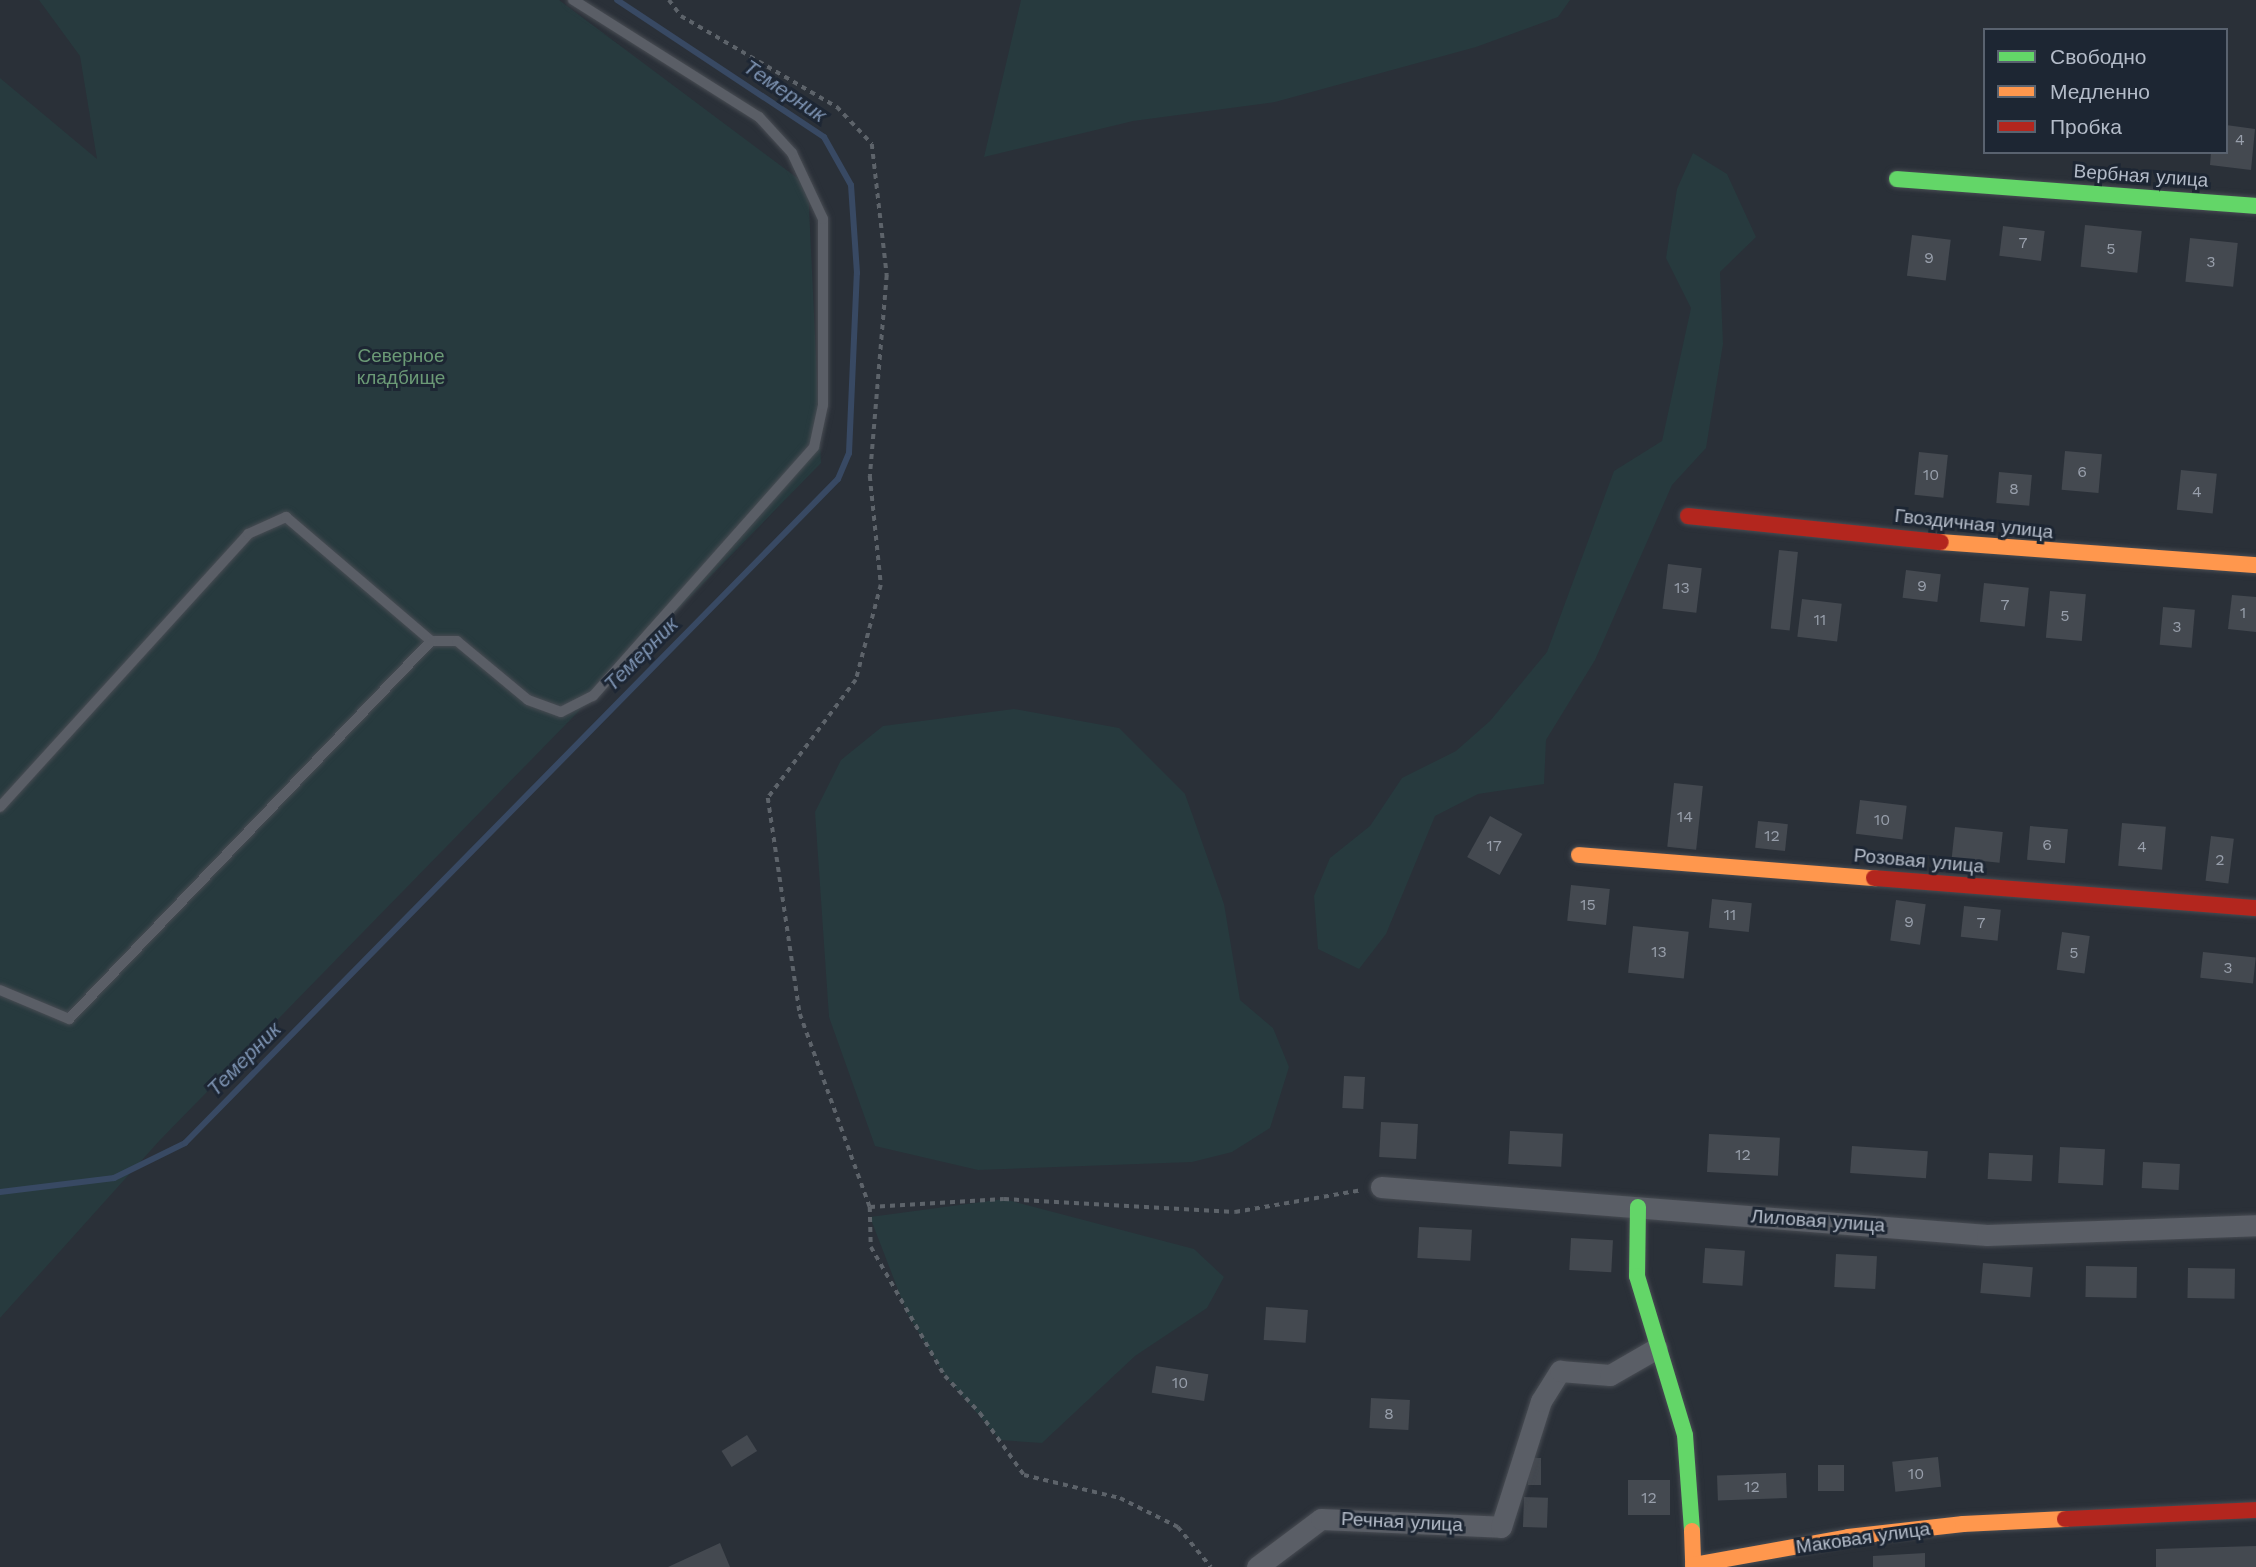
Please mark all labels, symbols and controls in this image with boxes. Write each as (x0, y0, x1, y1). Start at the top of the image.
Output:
legend (1983, 28, 2228, 154)
text: Свободно (2050, 44, 2147, 69)
water label: Темерник (739, 54, 831, 128)
text: Медленно (2050, 79, 2150, 104)
text: Пробка (2050, 114, 2122, 139)
house number: 4 (2235, 130, 2245, 150)
street label: Вербная улица (2073, 160, 2209, 192)
house number: 7 (2019, 233, 2027, 253)
house number: 5 (2106, 239, 2116, 259)
house number: 9 (1924, 248, 1934, 268)
house number: 3 (2206, 252, 2216, 272)
park label: Северное кладбище (357, 345, 445, 389)
house number: 6 (2077, 462, 2087, 482)
house number: 10 (1923, 465, 1939, 485)
house number: 8 (2009, 479, 2019, 499)
house number: 4 (2192, 482, 2202, 502)
street label: Гвоздичная улица (1894, 504, 2054, 544)
house number: 9 (1917, 576, 1927, 596)
house number: 13 (1674, 578, 1690, 598)
house number: 7 (2001, 595, 2009, 615)
house number: 1 (2240, 603, 2246, 623)
house number: 5 (2060, 606, 2070, 626)
house number: 11 (1814, 610, 1826, 630)
water label: Темерник (599, 612, 683, 696)
house number: 3 (2172, 617, 2182, 637)
house number: 14 (1677, 807, 1693, 827)
house number: 10 (1874, 810, 1890, 830)
house number: 12 (1764, 826, 1780, 846)
house number: 6 (2042, 835, 2052, 855)
house number: 17 (1486, 836, 1502, 856)
house number: 4 (2137, 837, 2147, 857)
street label: Розовая улица (1853, 844, 1985, 878)
house number: 2 (2215, 850, 2225, 870)
house number: 15 (1580, 895, 1596, 915)
house number: 11 (1724, 905, 1736, 925)
house number: 9 (1904, 912, 1914, 932)
house number: 7 (1977, 913, 1985, 933)
house number: 13 (1651, 942, 1667, 962)
house number: 5 (2069, 943, 2079, 963)
house number: 3 (2223, 958, 2233, 978)
water label: Темерник (202, 1017, 286, 1101)
house number: 12 (1735, 1145, 1751, 1165)
street label: Лиловая улица (1750, 1205, 1886, 1237)
house number: 10 (1172, 1373, 1188, 1393)
house number: 8 (1384, 1404, 1394, 1424)
house number: 10 (1908, 1464, 1924, 1484)
house number: 12 (1744, 1477, 1760, 1497)
house number: 12 (1641, 1488, 1657, 1508)
street label: Речная улица (1341, 1507, 1463, 1537)
street label: Маковая улица (1794, 1517, 1932, 1559)

